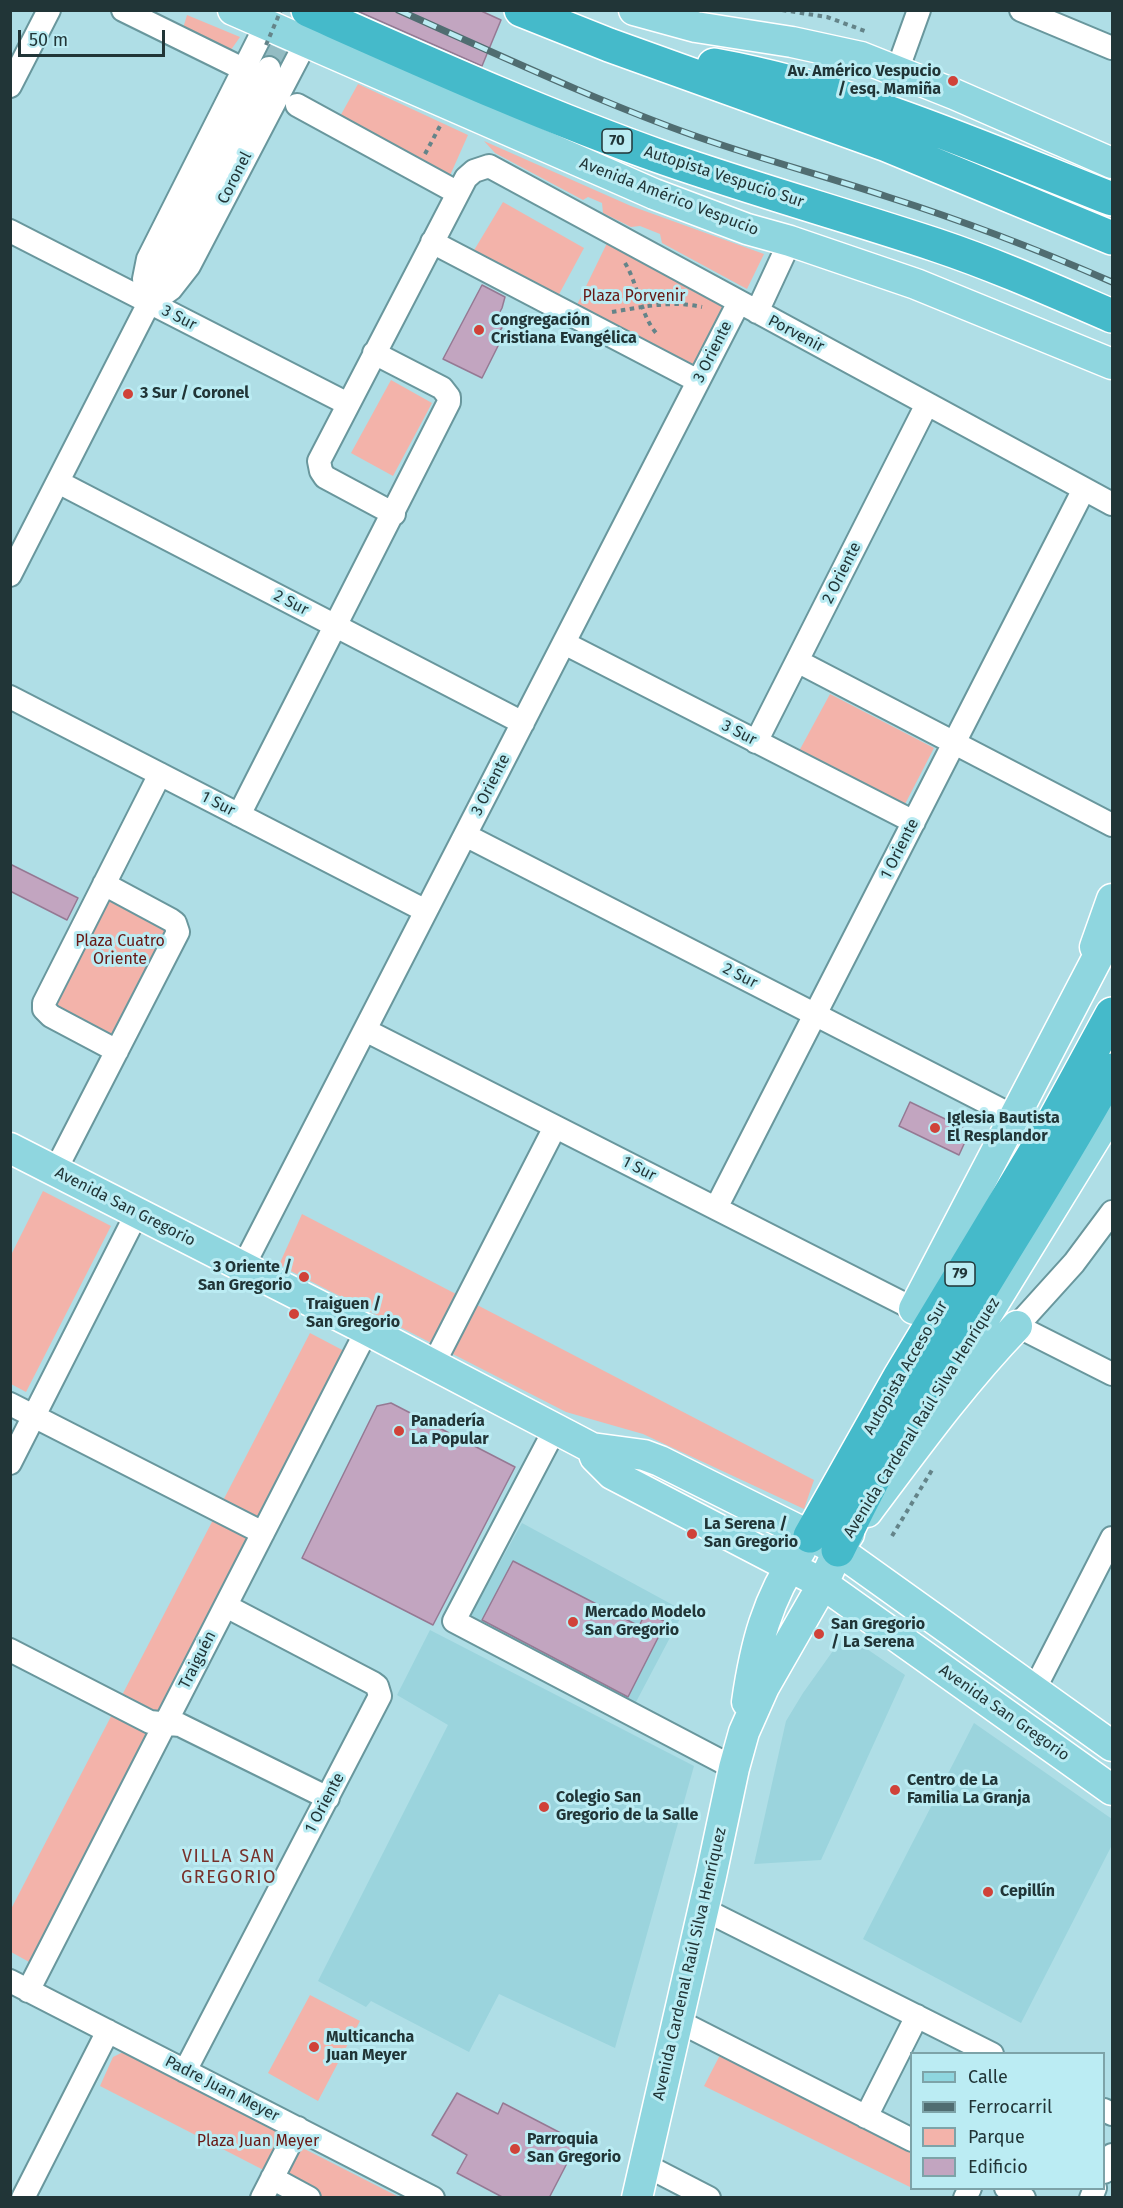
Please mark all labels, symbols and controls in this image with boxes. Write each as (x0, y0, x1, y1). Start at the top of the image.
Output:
scale bar (21, 18, 168, 56)
text: 50 m (29, 29, 68, 51)
place label: Av. Américo Vespucio / esq. Mamiña (788, 62, 941, 100)
marker: Av. Américo Vespucio / esq. Mamiña (946, 74, 960, 88)
road number: 70 (602, 129, 632, 153)
street label: Autopista Vespucio Sur (642, 142, 806, 212)
street label: Coronel (214, 149, 256, 207)
street label: Avenida Américo Vespucio (577, 154, 761, 240)
park label: Plaza Porvenir (582, 287, 686, 307)
street label: 3 Sur (158, 301, 200, 335)
place label: Congregación Cristiana Evangélica (491, 311, 637, 349)
street label: Porvenir (765, 311, 827, 357)
street label: 3 Oriente (689, 318, 737, 386)
marker: Congregación Cristiana Evangélica (472, 323, 486, 337)
place label: 3 Sur / Coronel (140, 384, 249, 404)
marker: 3 Sur / Coronel (121, 387, 135, 401)
street label: 2 Oriente (818, 539, 866, 607)
street label: 2 Sur (270, 586, 312, 620)
street label: 3 Sur (718, 716, 760, 750)
street label: 3 Oriente (467, 751, 515, 819)
street label: 1 Sur (198, 787, 238, 821)
street label: 1 Oriente (877, 816, 923, 882)
park label: Plaza Cuatro Oriente (75, 932, 165, 970)
street label: 2 Sur (719, 959, 761, 993)
place label: Iglesia Bautista El Resplandor (947, 1109, 1060, 1147)
marker: Iglesia Bautista El Resplandor (928, 1121, 942, 1135)
street label: 1 Sur (619, 1152, 659, 1186)
street label: Avenida San Gregorio (52, 1163, 198, 1251)
place label: 3 Oriente / San Gregorio (198, 1258, 292, 1296)
road number: 79 (945, 1262, 975, 1286)
marker: 3 Oriente / San Gregorio (297, 1270, 311, 1284)
street label: Avenida Cardenal Raúl Silva Henríquez (840, 1294, 1004, 1542)
place label: Traiguen / San Gregorio (306, 1295, 400, 1333)
street label: Autopista Acceso Sur (860, 1298, 952, 1438)
marker: Traiguen / San Gregorio (287, 1307, 301, 1321)
place label: Panadería La Popular (411, 1412, 489, 1450)
marker: Panadería La Popular (392, 1424, 406, 1438)
place label: La Serena / San Gregorio (704, 1515, 798, 1553)
marker: La Serena / San Gregorio (685, 1527, 699, 1541)
place label: Mercado Modelo San Gregorio (585, 1603, 706, 1641)
marker: Mercado Modelo San Gregorio (566, 1615, 580, 1629)
place label: San Gregorio / La Serena (831, 1615, 925, 1653)
marker: San Gregorio / La Serena (812, 1627, 826, 1641)
street label: Traiguén (175, 1628, 221, 1692)
street label: Avenida San Gregorio (935, 1661, 1073, 1765)
street label: 1 Oriente (301, 1770, 349, 1836)
place label: Centro de La Familia La Granja (907, 1771, 1031, 1809)
marker: Centro de La Familia La Granja (888, 1783, 902, 1797)
place label: Colegio San Gregorio de la Salle (556, 1788, 698, 1826)
marker: Colegio San Gregorio de la Salle (537, 1800, 551, 1814)
street label: Avenida Cardenal Raúl Silva Henríquez (649, 1826, 731, 2102)
district label: VILLA SAN GREGORIO (181, 1846, 277, 1888)
place label: Cepillín (1000, 1882, 1055, 1902)
marker: Cepillín (981, 1885, 995, 1899)
place label: Multicancha Juan Meyer (326, 2028, 414, 2066)
marker: Multicancha Juan Meyer (307, 2040, 321, 2054)
street label: Padre Juan Meyer (162, 2052, 282, 2126)
legend (910, 2052, 1105, 2190)
text: Calle (968, 2066, 1008, 2088)
text: Ferrocarril (968, 2096, 1052, 2118)
text: Parque (968, 2126, 1025, 2148)
place label: Parroquia San Gregorio (527, 2130, 621, 2168)
park label: Plaza Juan Meyer (197, 2132, 319, 2152)
marker: Parroquia San Gregorio (508, 2142, 522, 2156)
text: Edificio (968, 2156, 1028, 2178)

